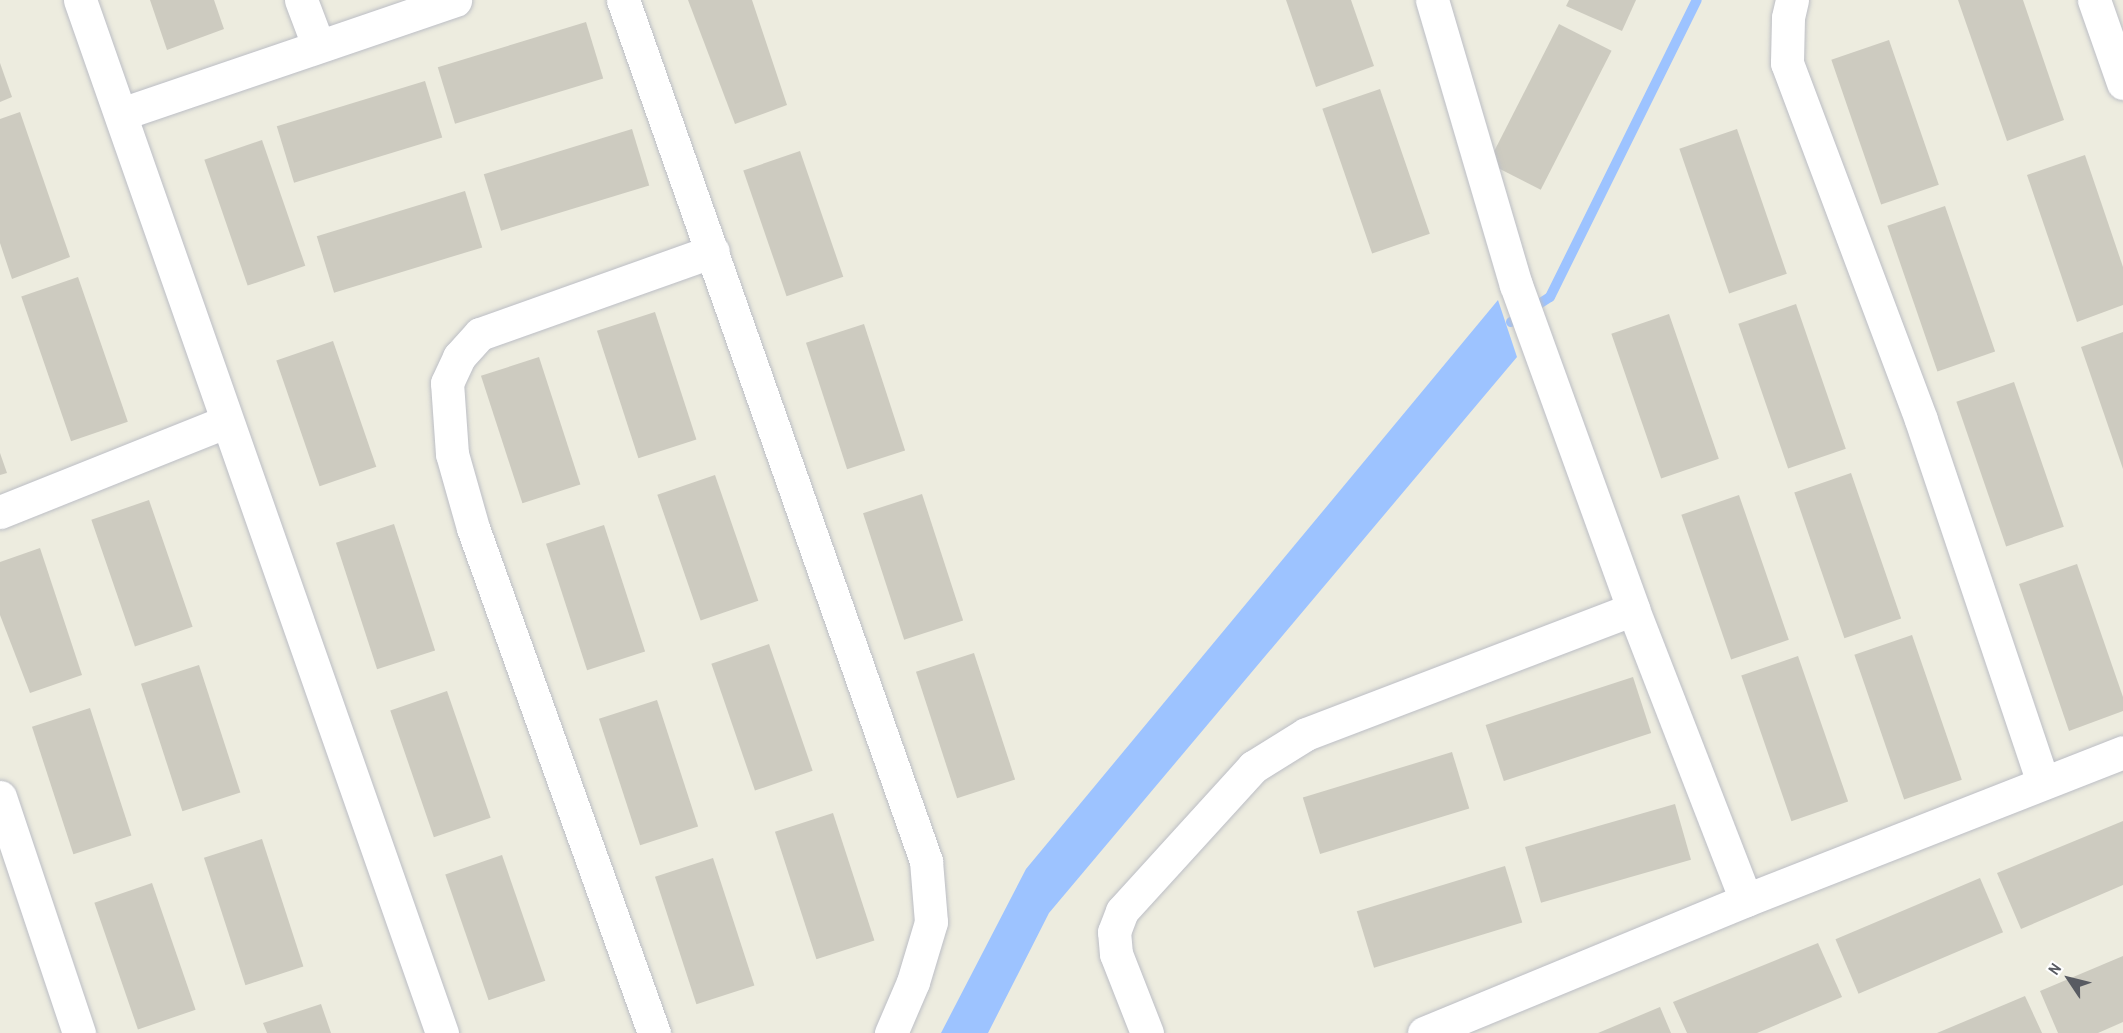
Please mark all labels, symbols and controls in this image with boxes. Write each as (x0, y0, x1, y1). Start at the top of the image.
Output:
north arrow (2039, 949, 2099, 1009)
text: N (2043, 958, 2066, 979)

